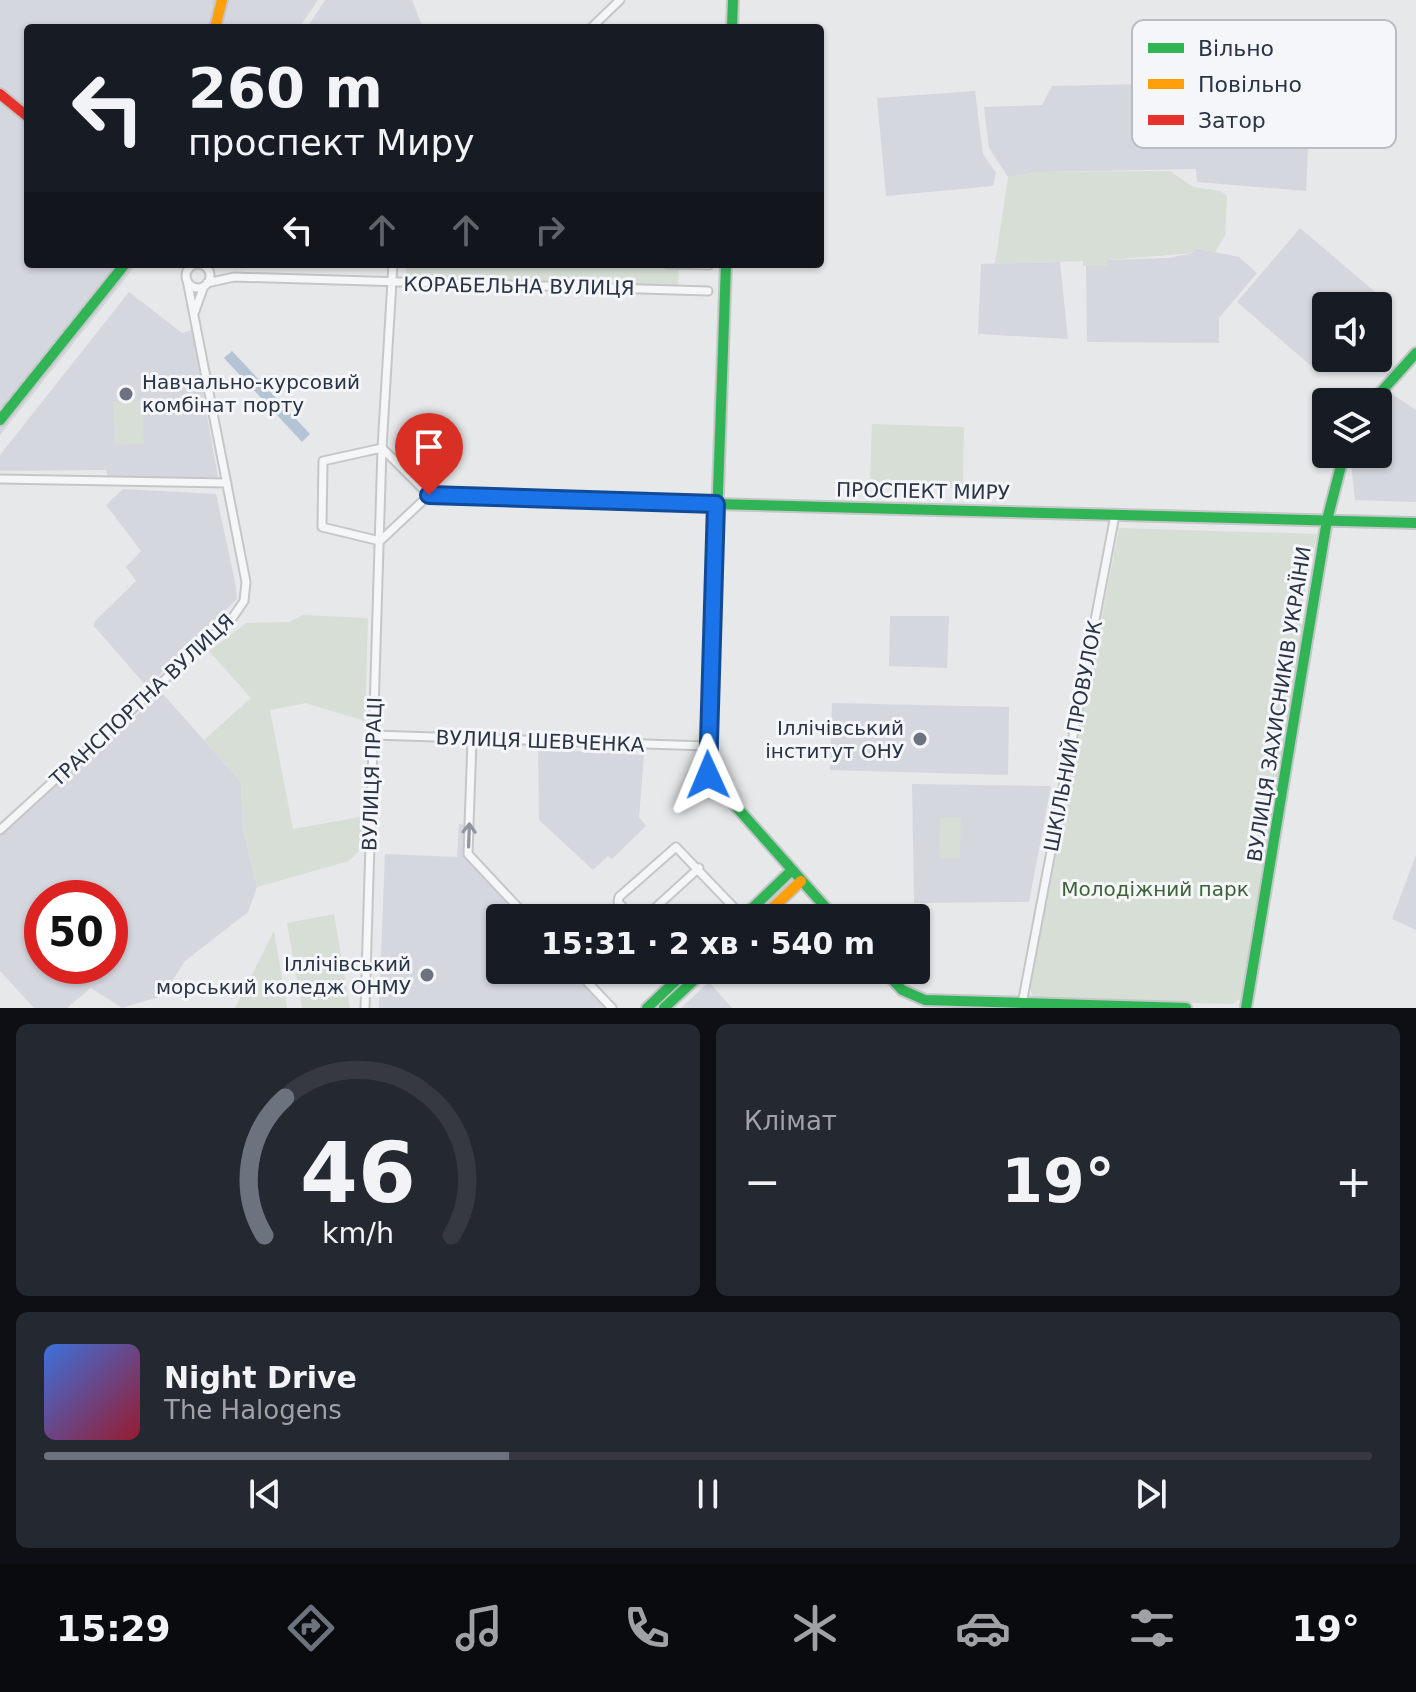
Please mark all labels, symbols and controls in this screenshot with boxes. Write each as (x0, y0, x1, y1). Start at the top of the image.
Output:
legend (1132, 20, 1396, 148)
text: Вільно (1198, 36, 1274, 61)
text: 260 m (188, 55, 383, 120)
icon: left (56, 56, 160, 160)
text: Повільно (1198, 72, 1302, 97)
text: Затор (1198, 108, 1266, 133)
text: проспект Миру (188, 122, 475, 163)
icon: left (276, 208, 320, 252)
icon: ahead (360, 208, 404, 252)
icon: ahead (444, 208, 488, 252)
icon: right (528, 208, 572, 252)
street label: КОРАБЕЛЬНА ВУЛИЦЯ (403, 272, 635, 300)
map controls (1312, 292, 1392, 468)
button: sound (1312, 292, 1392, 372)
place label: Навчально-курсовий комбінат порту (142, 370, 360, 417)
marker: Навчально-курсовий комбінат порту (117, 385, 135, 403)
button: layers (1312, 388, 1392, 468)
pin (395, 413, 463, 495)
icon: arrive (407, 425, 451, 469)
street label: ПРОСПЕКТ МИРУ (836, 477, 1010, 505)
street label: ВУЛИЦЯ ЗАХИСНИКІВ УКРАЇНИ (1242, 545, 1316, 863)
street label: ТРАНСПОРТНА ВУЛИЦЯ (44, 609, 239, 792)
street label: ШКІЛЬНИЙ ПРОВУЛОК (1039, 618, 1107, 854)
street label: ВУЛИЦЯ ПРАЦІ (357, 697, 387, 851)
place label: Іллічівський інститут ОНУ (765, 716, 904, 763)
street label: ВУЛИЦЯ ШЕВЧЕНКА (435, 725, 645, 757)
marker: Іллічівський інститут ОНУ (911, 730, 929, 748)
position arrow (666, 733, 750, 817)
one-way arrow (461, 822, 477, 849)
park label: Молодіжний парк (1061, 877, 1249, 901)
speed limit sign: 50 (24, 880, 128, 984)
text: 15:31 · 2 хв · 540 m (541, 926, 875, 961)
place label: Іллічівський морський коледж ОНМУ (156, 952, 411, 999)
marker: Іллічівський морський коледж ОНМУ (418, 966, 436, 984)
text: Клімат (744, 1106, 837, 1136)
text: 46 (300, 1125, 416, 1222)
text: 19° (1001, 1146, 1115, 1216)
text: − (744, 1156, 781, 1207)
text: + (1335, 1156, 1372, 1207)
text: km/h (322, 1216, 394, 1250)
text: Night Drive (164, 1360, 357, 1395)
text: The Halogens (164, 1395, 342, 1425)
icon: previous (243, 1472, 287, 1516)
icon: pause (686, 1472, 730, 1516)
icon: next (1129, 1472, 1173, 1516)
icon: directions (283, 1600, 339, 1656)
icon: music (451, 1600, 507, 1656)
icon: phone (619, 1600, 675, 1656)
icon: climate (787, 1600, 843, 1656)
icon: car (955, 1600, 1011, 1656)
icon: filters (1124, 1600, 1180, 1656)
text: 15:29 (56, 1608, 171, 1649)
text: 19° (1292, 1608, 1360, 1649)

